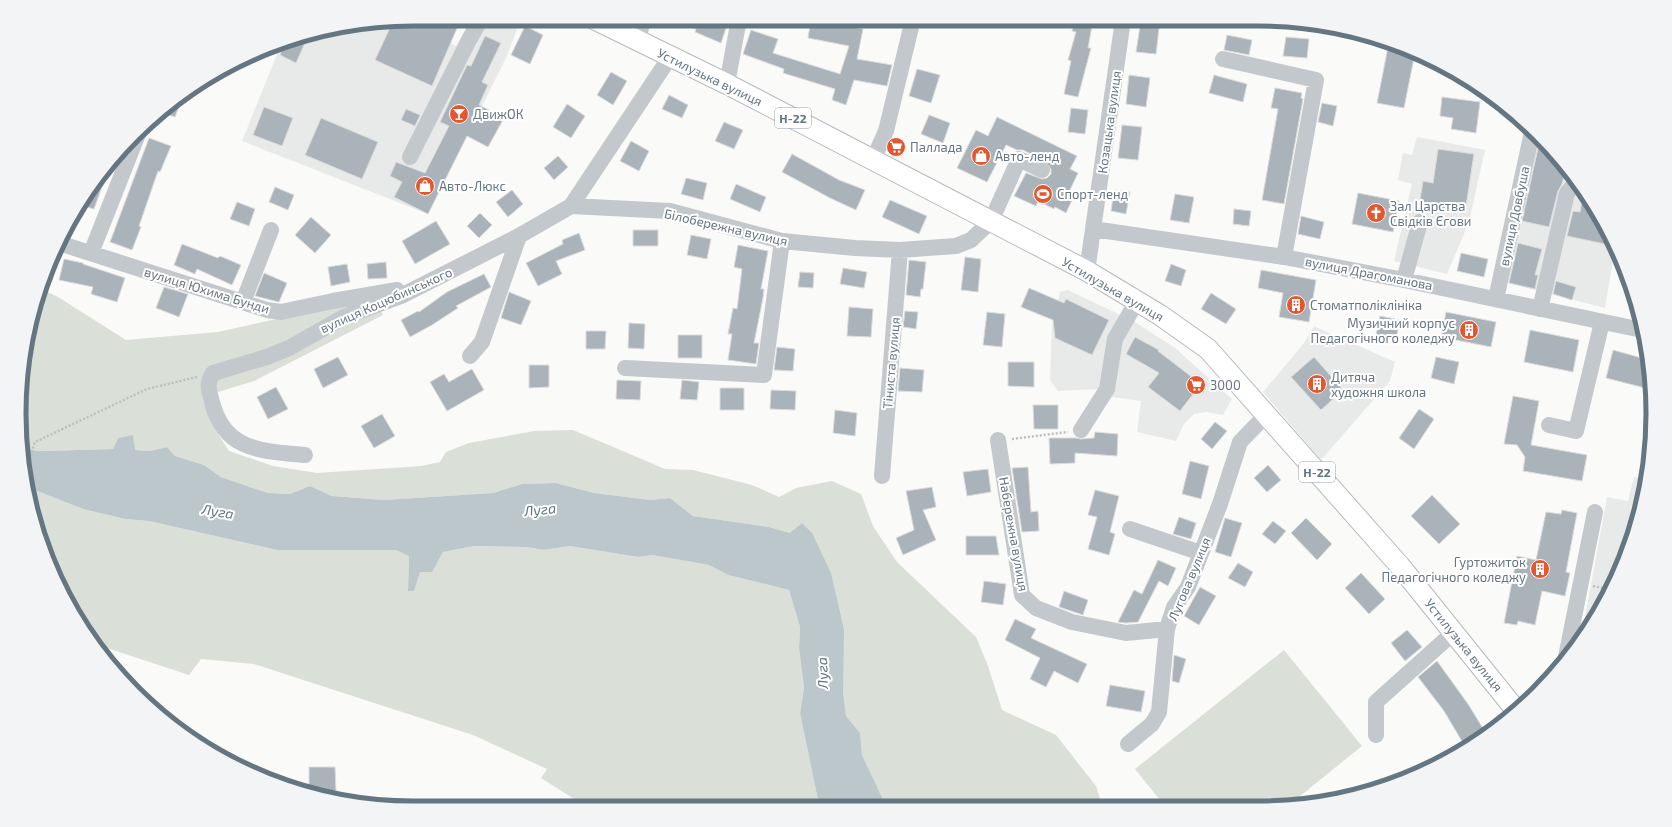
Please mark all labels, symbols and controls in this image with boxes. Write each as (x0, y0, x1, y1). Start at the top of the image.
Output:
street label: Устилузька вулиця (655, 45, 765, 109)
street label: Козацька вулиця (1094, 70, 1124, 174)
bar icon: ДвижОК (448, 103, 470, 125)
place label: ДвижОК (473, 106, 524, 122)
road number: Н-22 (775, 108, 811, 128)
supermarket icon: Паллада (885, 136, 907, 158)
place label: Паллада (910, 139, 962, 155)
shop icon: Авто-ленд (970, 145, 992, 167)
place label: Авто-ленд (995, 148, 1060, 164)
street label: вулиця Довбуша (1496, 165, 1532, 267)
shop icon: Авто-Люкс (414, 175, 436, 197)
place label: Авто-Люкс (439, 178, 506, 194)
sports icon: Спорт-ленд (1032, 183, 1054, 205)
place label: Спорт-ленд (1057, 186, 1128, 202)
place label: Зал Царства Свідків Єгови (1390, 198, 1471, 229)
church icon: Зал Царства Свідків Єгови (1365, 202, 1387, 224)
street label: Білобережна вулиця (663, 205, 789, 249)
street label: Устилузька вулиця (1059, 253, 1167, 325)
street label: вулиця Драгоманова (1304, 253, 1434, 293)
street label: вулиця Юхима Бунди (142, 263, 272, 317)
street label: вулиця Коцюбинського (318, 264, 454, 336)
building icon: Стоматполіклініка (1285, 294, 1307, 316)
place label: Стоматполіклініка (1310, 297, 1422, 313)
place label: Музичний корпус Педагогічного коледжу (1311, 315, 1455, 346)
street label: Тіниста вулиця (879, 316, 903, 410)
building icon: Музичний корпус Педагогічного коледжу (1458, 319, 1480, 341)
place label: Дитяча художня школа (1331, 369, 1426, 400)
building icon: Дитяча художня школа (1306, 373, 1328, 395)
supermarket icon: 3000 (1185, 374, 1207, 396)
place label: 3000 (1210, 377, 1241, 393)
road number: Н-22 (1299, 462, 1335, 482)
street label: Набережна вулиця (996, 475, 1032, 593)
water label: Луга (522, 499, 557, 519)
water label: Луга (200, 500, 235, 522)
street label: Лугова вулиця (1164, 535, 1214, 623)
place label: Гуртожиток Педагогічного коледжу (1382, 554, 1526, 585)
building icon: Гуртожиток Педагогічного коледжу (1529, 558, 1551, 580)
street label: Устилузька вулиця (1422, 595, 1506, 695)
water label: Луга (813, 657, 831, 690)

